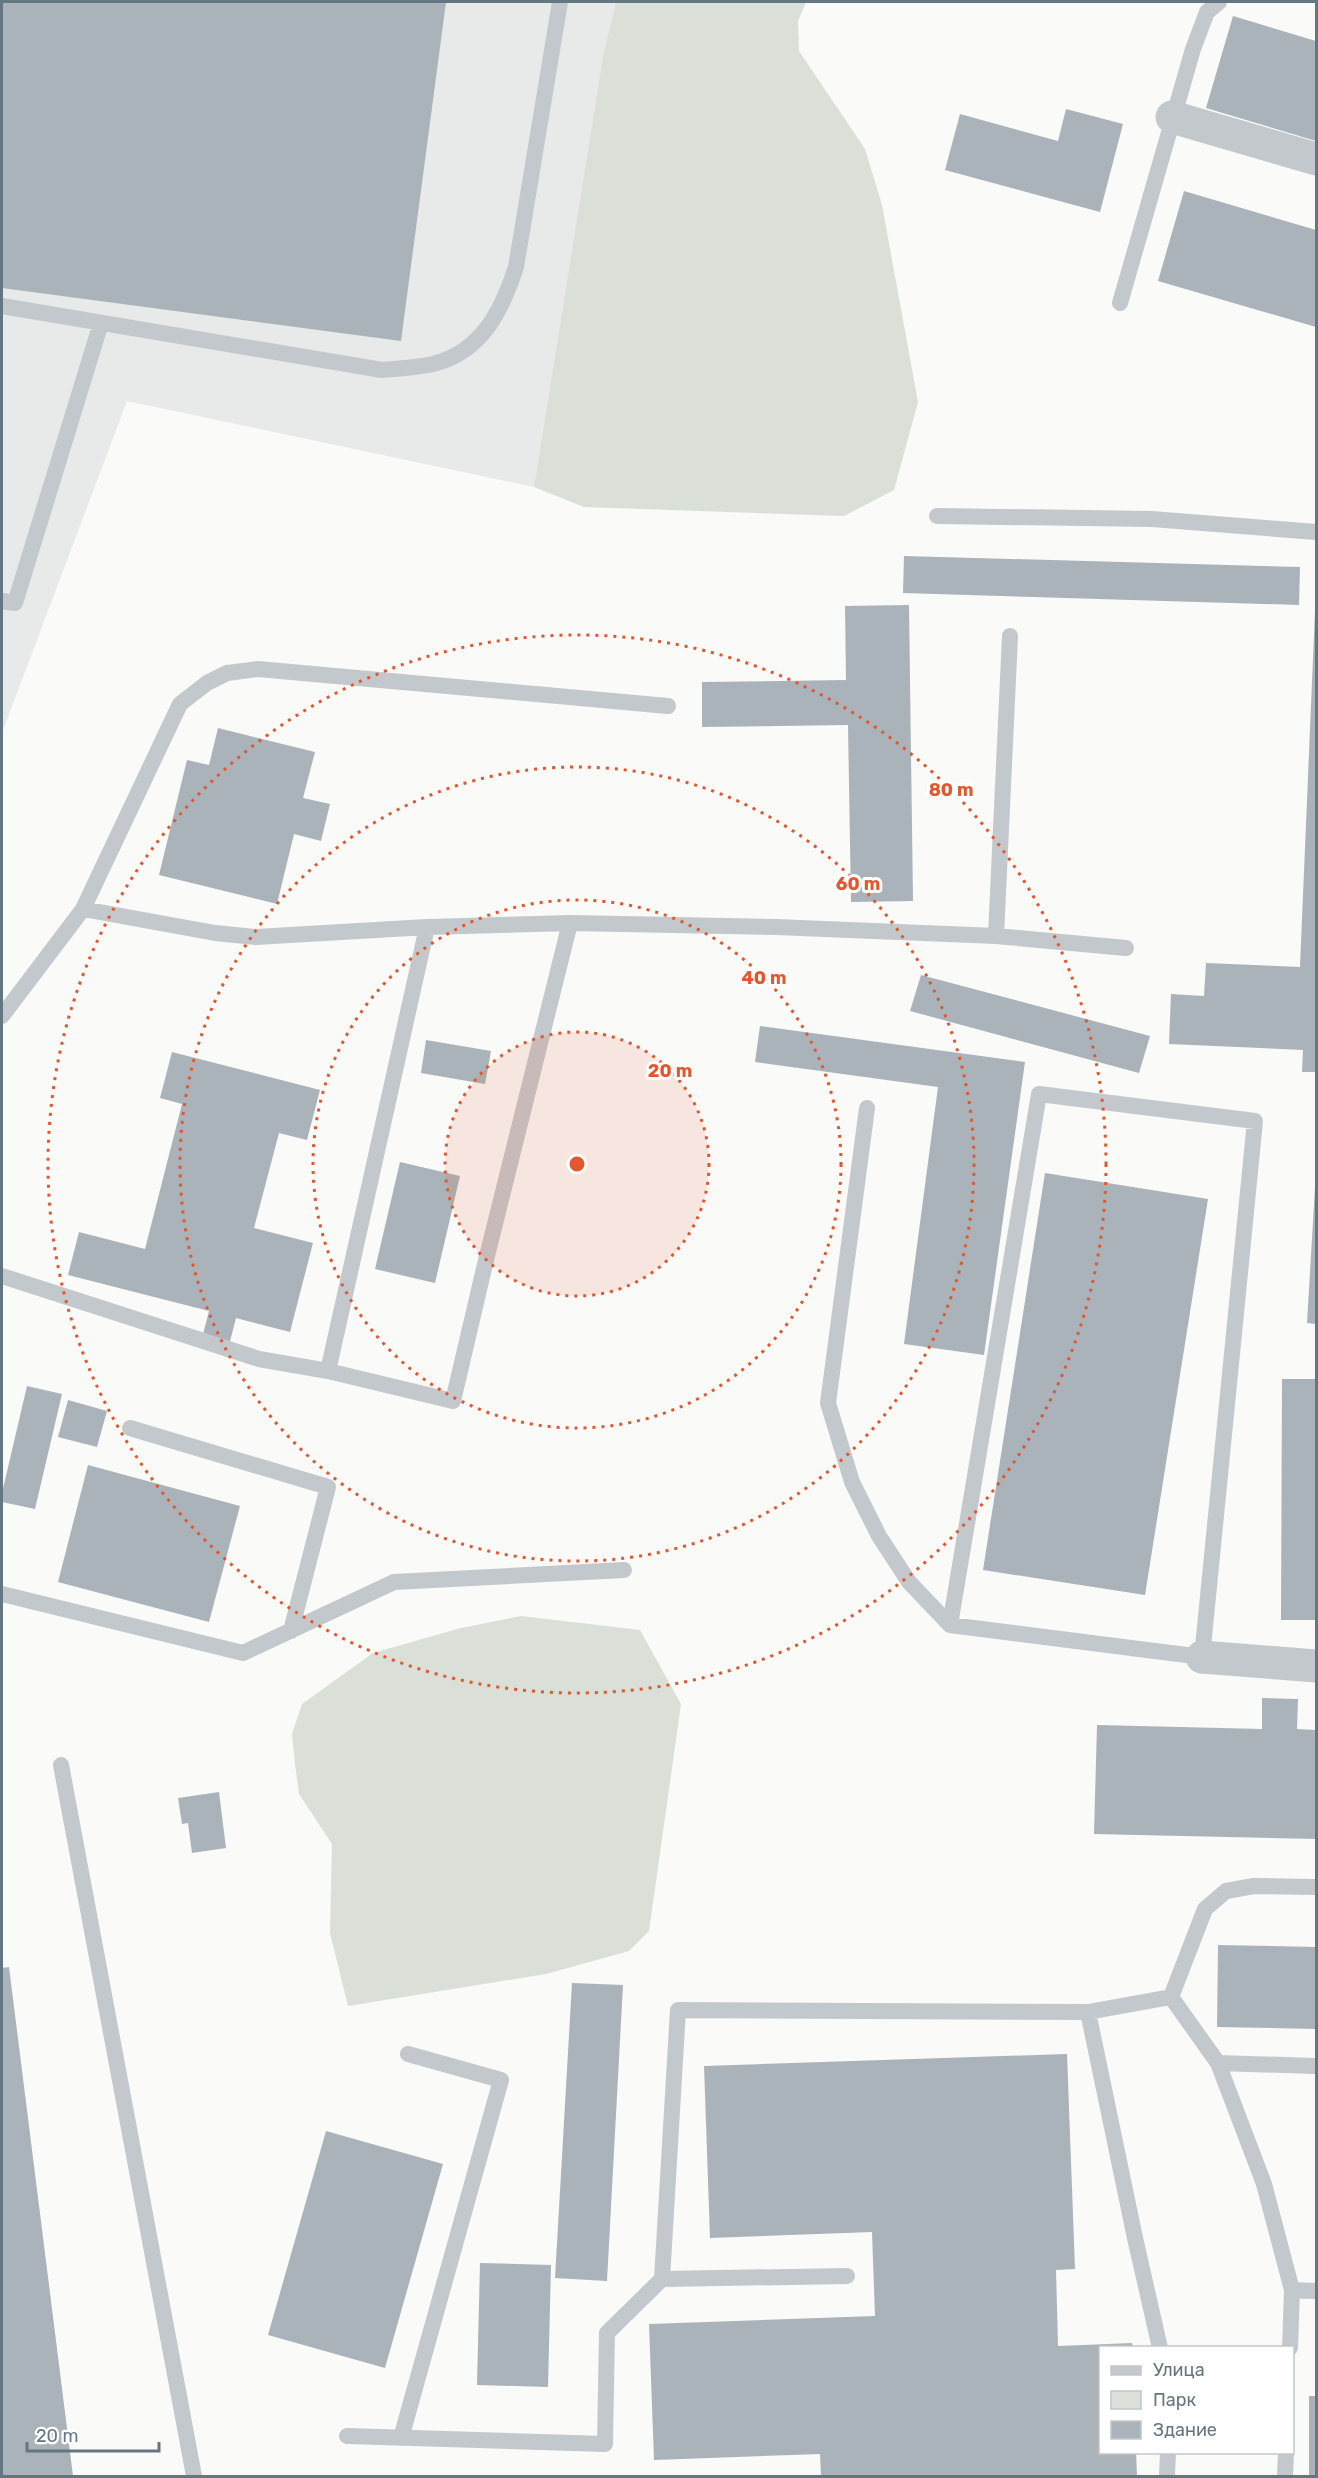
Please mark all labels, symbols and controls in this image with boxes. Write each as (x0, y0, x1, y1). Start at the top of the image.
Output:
text: 80 m (929, 779, 973, 801)
text: 60 m (836, 873, 880, 895)
text: 40 m (742, 967, 786, 989)
text: 20 m (648, 1060, 692, 1082)
centre of rings (567, 1154, 587, 1174)
legend (1099, 2346, 1294, 2454)
text: Улица (1153, 2359, 1205, 2381)
text: Парк (1153, 2389, 1197, 2411)
scale bar (27, 2415, 159, 2453)
text: Здание (1153, 2419, 1217, 2441)
text: 20 m (36, 2425, 78, 2447)

